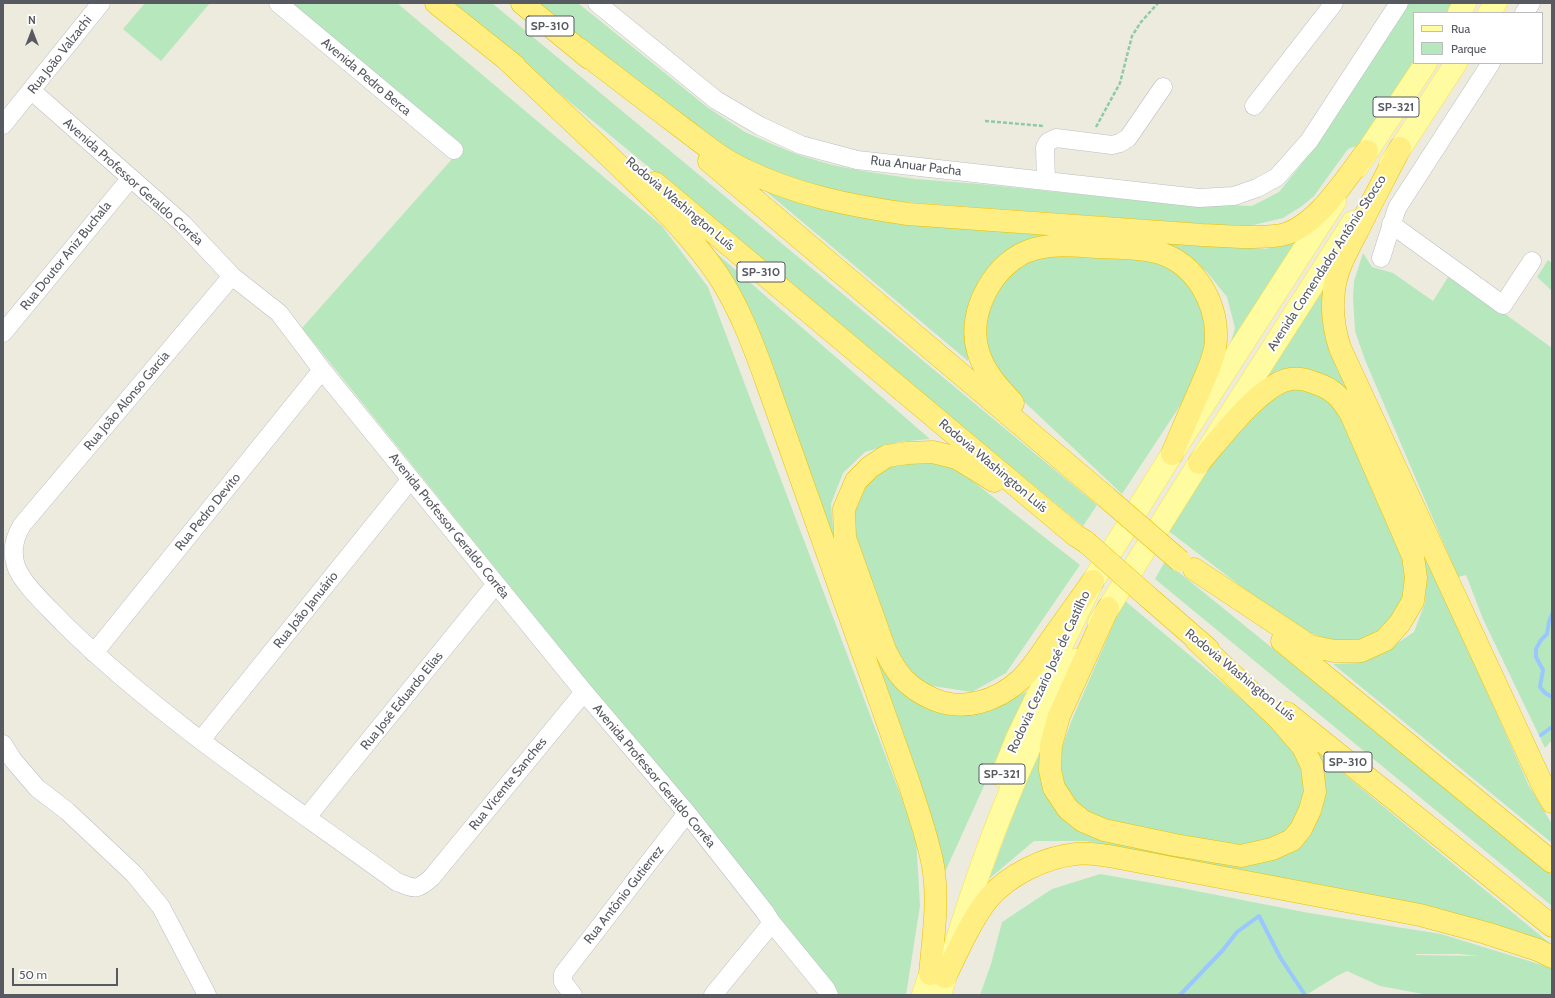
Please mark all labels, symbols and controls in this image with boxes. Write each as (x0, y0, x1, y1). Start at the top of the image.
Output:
north arrow (12, 12, 52, 52)
legend (1413, 12, 1543, 64)
street label: Rua João Valzachi (25, 13, 95, 97)
text: N (28, 13, 36, 27)
road number: SP-310 (526, 16, 574, 36)
text: Rua (1451, 21, 1470, 36)
street label: Avenida Pedro Berca (318, 35, 414, 119)
text: Parque (1451, 41, 1486, 56)
road number: SP-321 (1373, 97, 1419, 117)
street label: Avenida Professor Geraldo Corrêa (60, 115, 206, 249)
street label: Rua Anuar Pacha (870, 153, 962, 179)
street label: Rodovia Washington Luís (622, 154, 738, 254)
street label: Avenida Comendador Antônio Stocco (1264, 172, 1390, 354)
street label: Rua Doutor Aniz Buchala (17, 198, 115, 314)
road number: SP-310 (737, 262, 785, 282)
street label: Rua João Alonso Garcia (81, 348, 173, 454)
street label: Rodovia Washington Luís (935, 416, 1051, 516)
street label: Avenida Professor Geraldo Corrêa (385, 450, 513, 602)
street label: Rua Pedro Devito (172, 470, 244, 554)
street label: Rua João Januário (270, 569, 342, 651)
street label: Rodovia Cezario José de Castilho (1004, 588, 1094, 756)
street label: Rodovia Washington Luís (1182, 626, 1298, 724)
street label: Rua José Eduardo Elias (358, 649, 446, 753)
street label: Avenida Professor Geraldo Corrêa (589, 701, 719, 851)
street label: Rua Vicente Sanches (466, 735, 550, 833)
road number: SP-310 (1324, 752, 1372, 772)
road number: SP-321 (979, 764, 1025, 784)
street label: Rua Antônio Gutierrez (581, 843, 667, 947)
scale bar (14, 960, 120, 986)
text: 50 m (19, 967, 47, 982)

